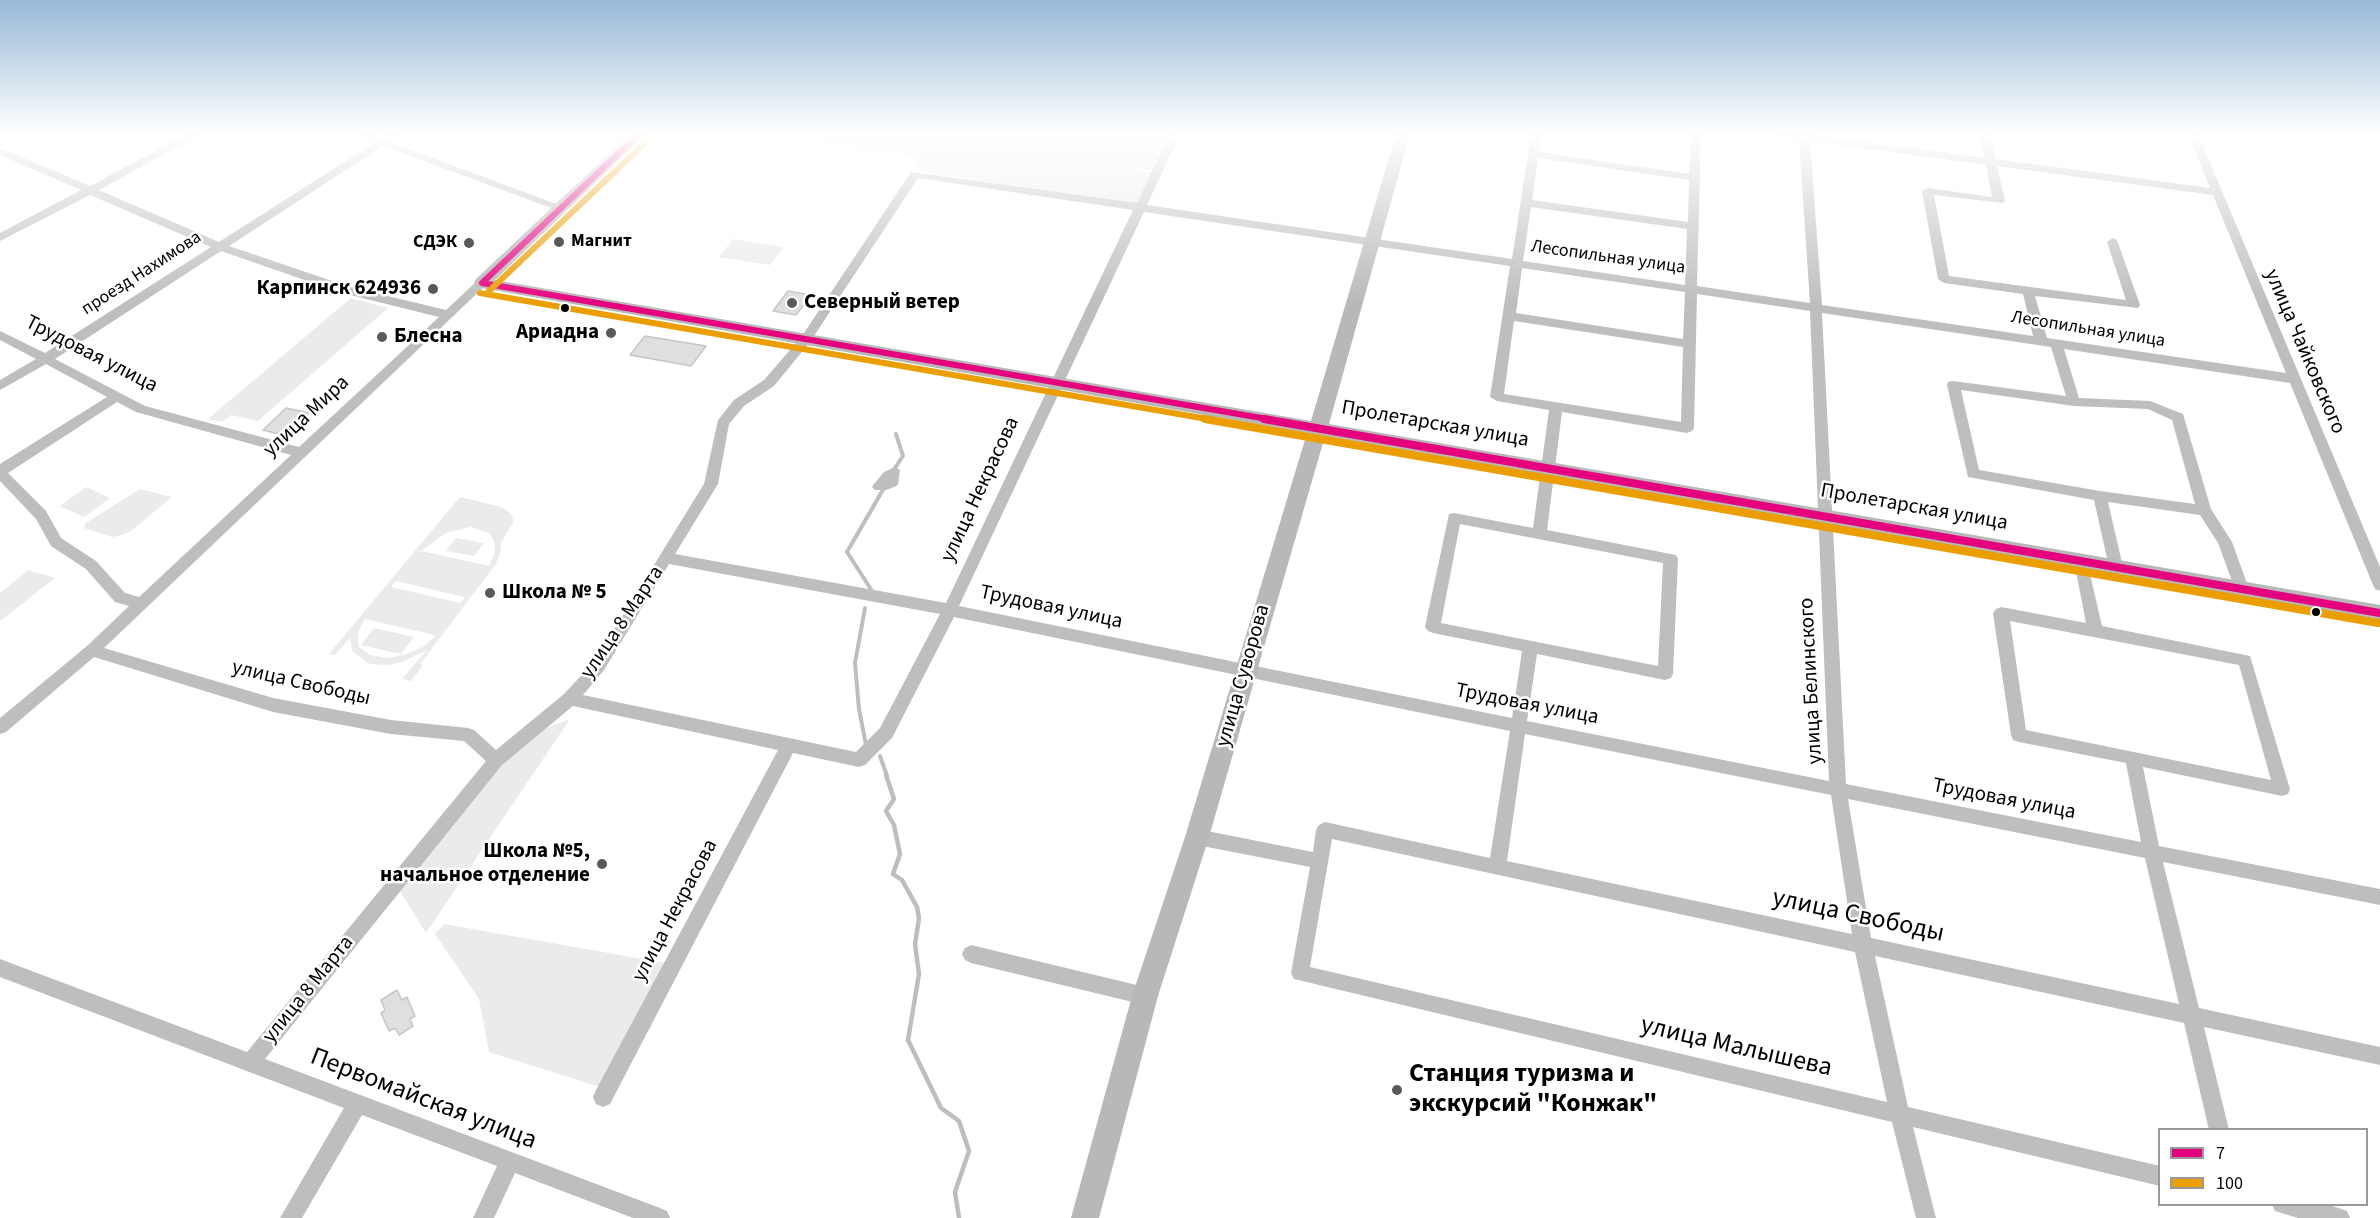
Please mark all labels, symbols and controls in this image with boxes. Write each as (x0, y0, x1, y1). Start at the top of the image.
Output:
street label: проезд Нахимова (78, 227, 206, 321)
place label: Магнит (571, 231, 632, 253)
place label: СДЭК (413, 232, 457, 254)
marker: Магнит (552, 235, 566, 249)
marker: СДЭК (462, 236, 476, 250)
street label: Лесопильная улица (1529, 236, 1687, 280)
street label: улица Чайковского (2258, 266, 2350, 438)
place label: Карпинск 624936 (256, 276, 421, 302)
marker: Карпинск 624936 (426, 282, 440, 296)
place label: Северный ветер (804, 290, 960, 316)
marker: Северный ветер (785, 296, 799, 310)
unlabelled marker (559, 302, 571, 314)
street label: Лесопильная улица (2009, 307, 2167, 353)
street label: Трудовая улица (21, 311, 161, 399)
place label: Ариадна (516, 320, 599, 346)
place label: Блесна (394, 324, 463, 350)
marker: Ариадна (604, 326, 618, 340)
marker: Блесна (375, 330, 389, 344)
street label: улица Мира (259, 371, 355, 463)
street label: Пролетарская улица (1339, 396, 1531, 454)
street label: улица Некрасова (936, 413, 1026, 567)
street label: Пролетарская улица (1818, 479, 2010, 537)
street label: улица 8 Марта (576, 562, 670, 684)
place label: Школа № 5 (502, 580, 607, 606)
street label: Трудовая улица (977, 581, 1125, 635)
marker: Школа № 5 (483, 586, 497, 600)
street label: улица Белинского (1795, 597, 1829, 765)
street label: улица Суворова (1212, 602, 1276, 750)
unlabelled marker (2310, 606, 2322, 618)
street label: улица Свободы (229, 656, 373, 712)
street label: Трудовая улица (1453, 679, 1601, 731)
street label: Трудовая улица (1930, 774, 2078, 826)
street label: улица Некрасова (628, 836, 724, 986)
place label: Школа №5, начальное отделение (380, 839, 590, 889)
marker: Школа №5, начальное отделение (595, 857, 609, 871)
street label: улица Свободы (1769, 884, 1947, 950)
street label: улица 8 Марта (258, 931, 360, 1049)
street label: улица Малышева (1637, 1011, 1835, 1085)
street label: Первомайская улица (305, 1042, 541, 1158)
place label: Станция туризма и экскурсий "Конжак" (1409, 1059, 1657, 1120)
marker: Станция туризма и экскурсий "Конжак" (1390, 1083, 1404, 1097)
legend (2158, 1128, 2368, 1206)
text: 7 (2216, 1141, 2225, 1166)
text: 100 (2216, 1171, 2243, 1196)

